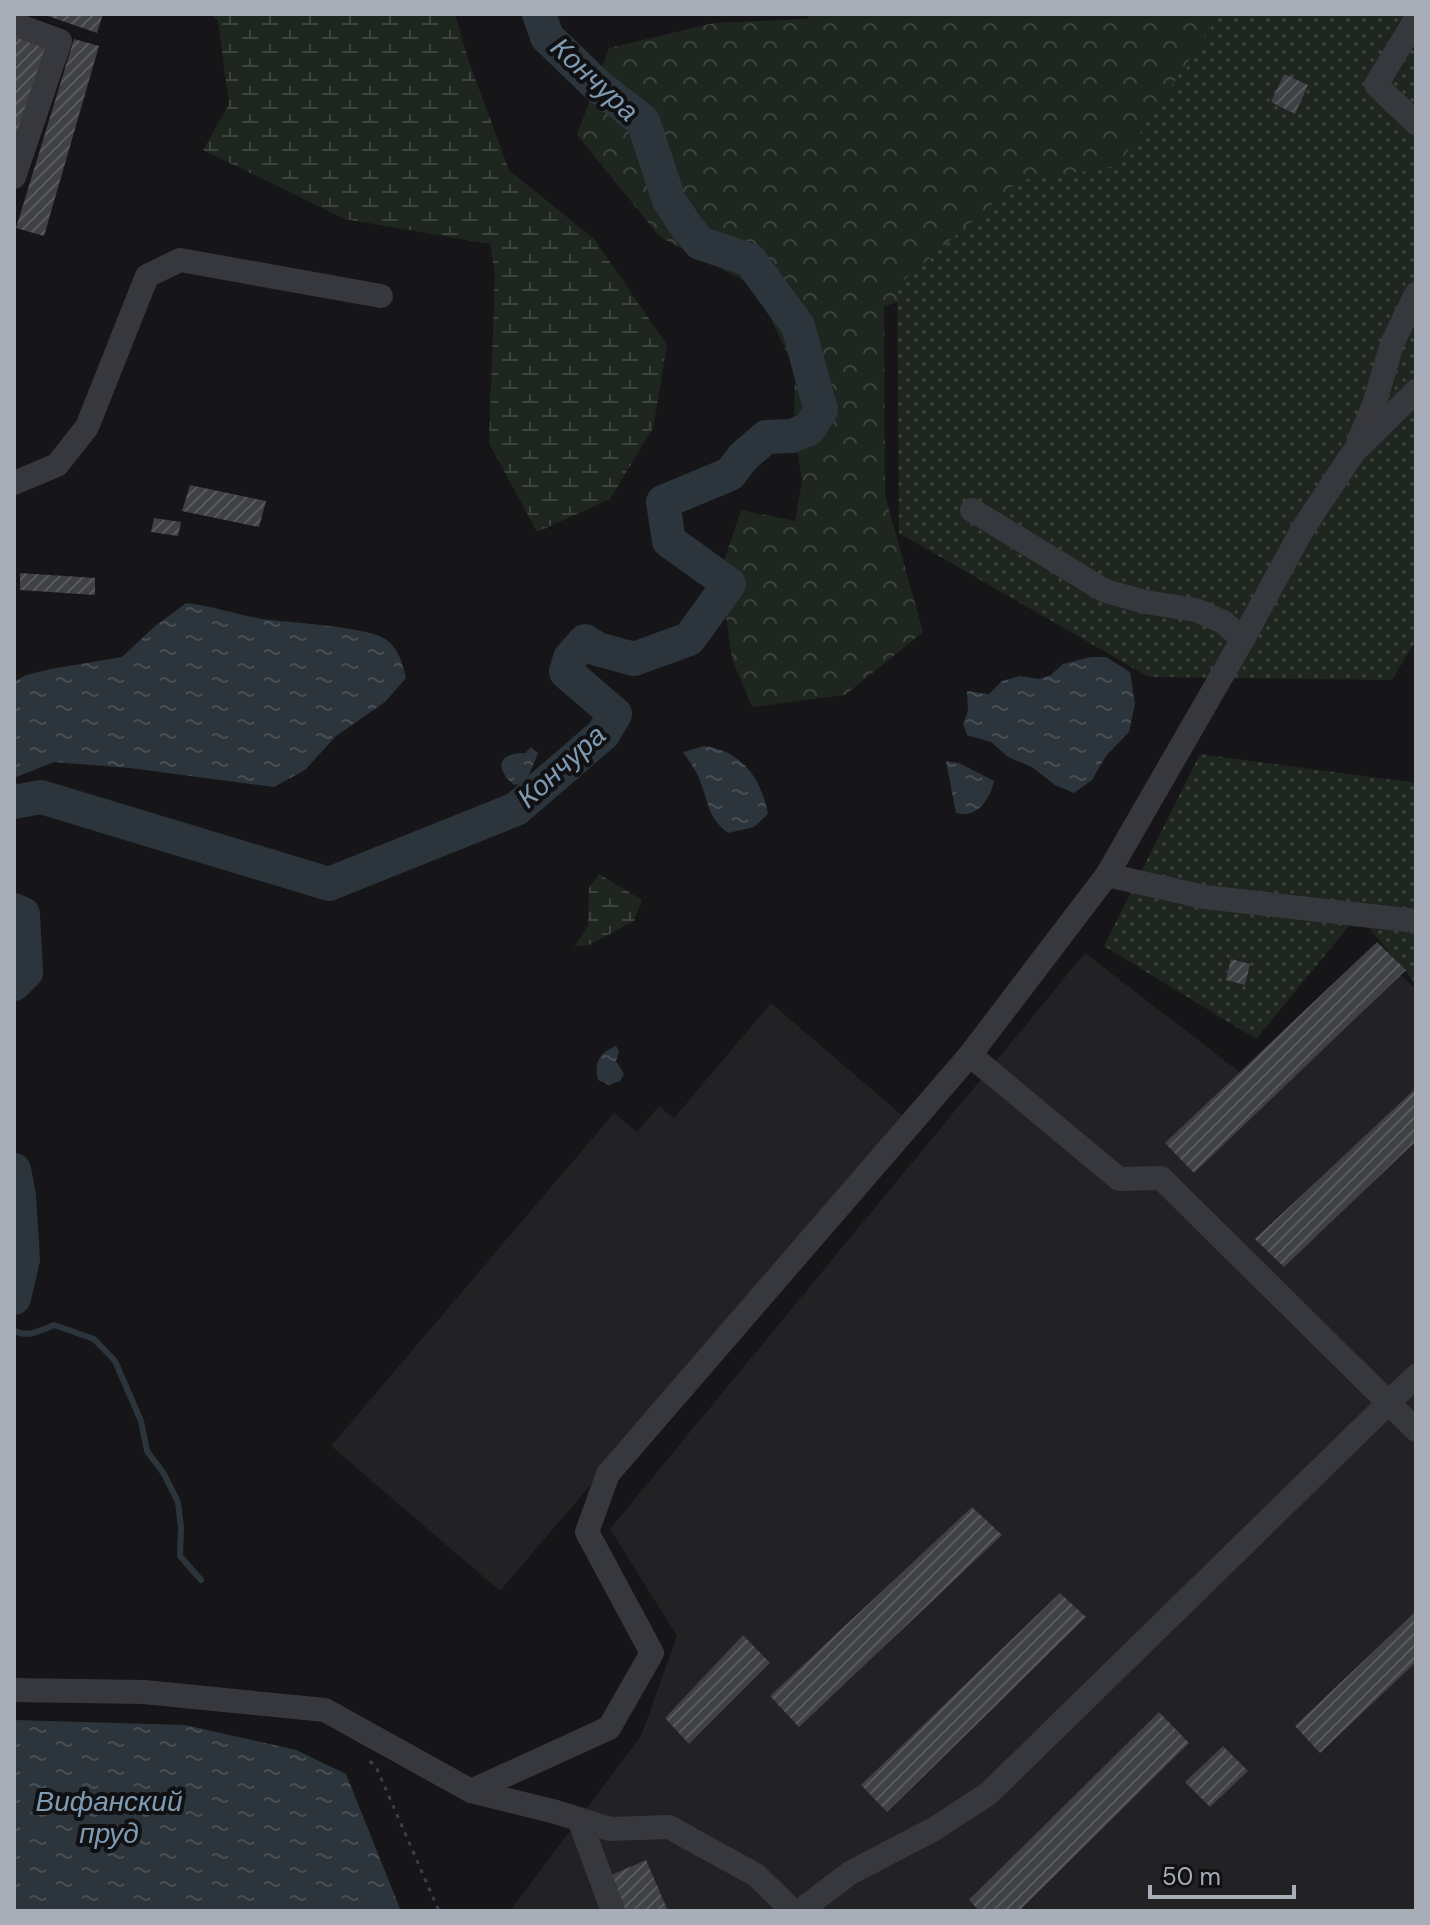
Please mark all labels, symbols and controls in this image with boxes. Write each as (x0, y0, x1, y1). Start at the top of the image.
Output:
water label: Кончура (543, 29, 646, 129)
water label: Кончура (509, 717, 614, 816)
water label: Вифанский пруд (36, 1783, 183, 1852)
scale bar (1150, 1849, 1294, 1899)
text: 50 m (1162, 1861, 1221, 1892)

